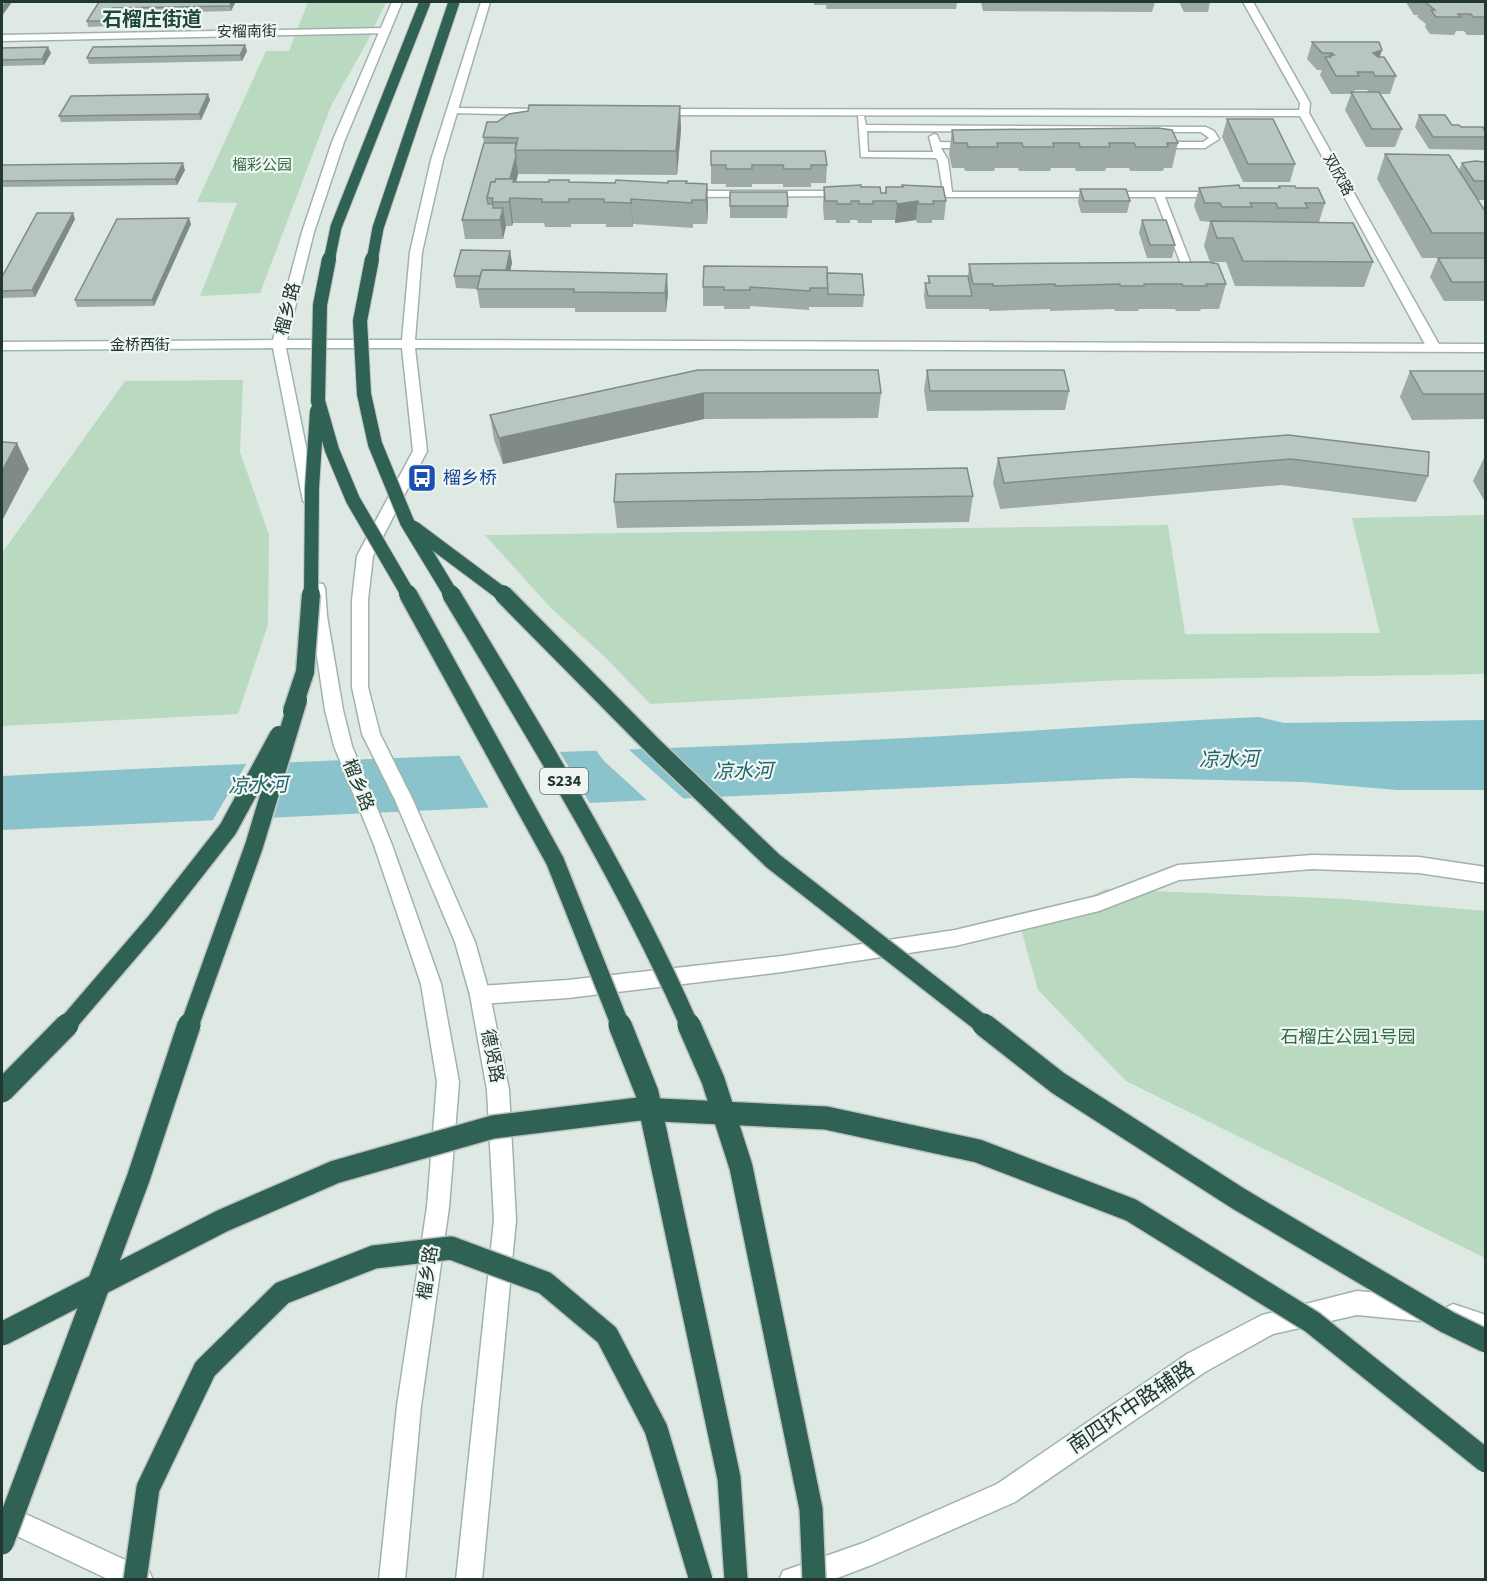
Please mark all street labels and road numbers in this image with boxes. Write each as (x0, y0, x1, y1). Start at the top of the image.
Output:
street label: 安榴南街 (217, 21, 277, 43)
street label: 双欣路 (1318, 150, 1358, 200)
street label: 榴乡路 (269, 280, 307, 338)
street label: 金桥西街 (110, 335, 170, 356)
street label: 榴乡路 (336, 755, 380, 815)
road number: S234 (540, 768, 588, 794)
street label: 德贤路 (475, 1027, 509, 1085)
street label: 榴乡路 (412, 1245, 444, 1301)
street label: 南四环中路辅路 (1062, 1353, 1200, 1461)

